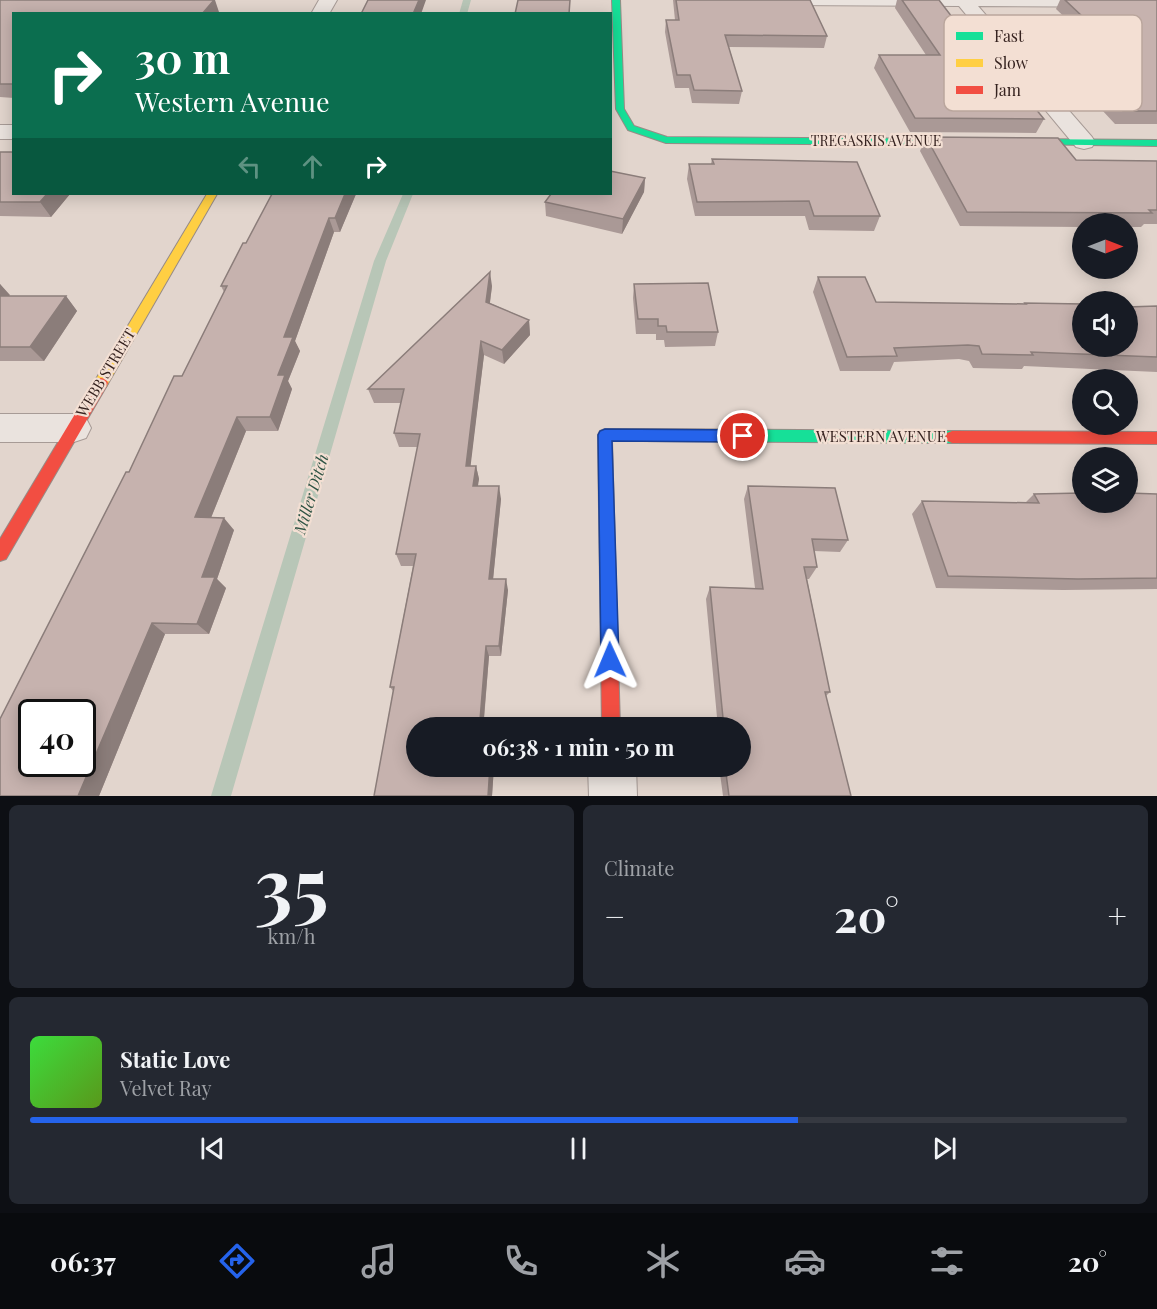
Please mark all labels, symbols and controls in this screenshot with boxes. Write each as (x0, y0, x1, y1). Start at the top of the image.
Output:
legend (944, 15, 1142, 111)
text: Fast (994, 25, 1024, 46)
text: 30 m (135, 29, 230, 85)
icon: right (36, 36, 114, 114)
text: Slow (994, 52, 1029, 73)
text: Jam (993, 79, 1021, 100)
text: Western Avenue (135, 83, 330, 119)
street label: TREGASKIS AVENUE (811, 131, 941, 150)
icon: left (233, 150, 266, 183)
icon: ahead (296, 150, 329, 183)
icon: right (359, 150, 392, 183)
north arrow (1072, 213, 1138, 279)
map controls (1072, 213, 1138, 513)
button: sound (1072, 291, 1138, 357)
street label: WEBB STREET (70, 325, 139, 421)
button: search (1072, 369, 1138, 435)
pin (717, 410, 768, 461)
icon: arrive (726, 419, 759, 452)
street label: WESTERN AVENUE (815, 426, 946, 446)
button: layers (1072, 447, 1138, 513)
water label: Miller Ditch (288, 451, 333, 537)
position arrow (578, 628, 642, 692)
speed limit sign: 40 (18, 699, 96, 777)
text: 06:38 · 1 min · 50 m (483, 732, 674, 762)
text: 35 (255, 831, 328, 935)
text: Climate (604, 854, 674, 881)
text: 20° (834, 884, 899, 944)
text: − (604, 893, 625, 937)
text: + (1108, 893, 1127, 937)
text: km/h (268, 922, 315, 949)
text: Static Love (120, 1044, 230, 1074)
text: Velvet Ray (120, 1074, 212, 1101)
icon: previous (196, 1132, 229, 1165)
icon: pause (562, 1132, 595, 1165)
icon: next (928, 1132, 961, 1165)
icon: directions (216, 1240, 258, 1282)
icon: music (358, 1240, 400, 1282)
icon: phone (500, 1240, 542, 1282)
icon: climate (642, 1240, 684, 1282)
icon: car (784, 1240, 826, 1282)
icon: filters (926, 1240, 968, 1282)
text: 06:37 (50, 1243, 116, 1279)
text: 20° (1068, 1243, 1107, 1279)

